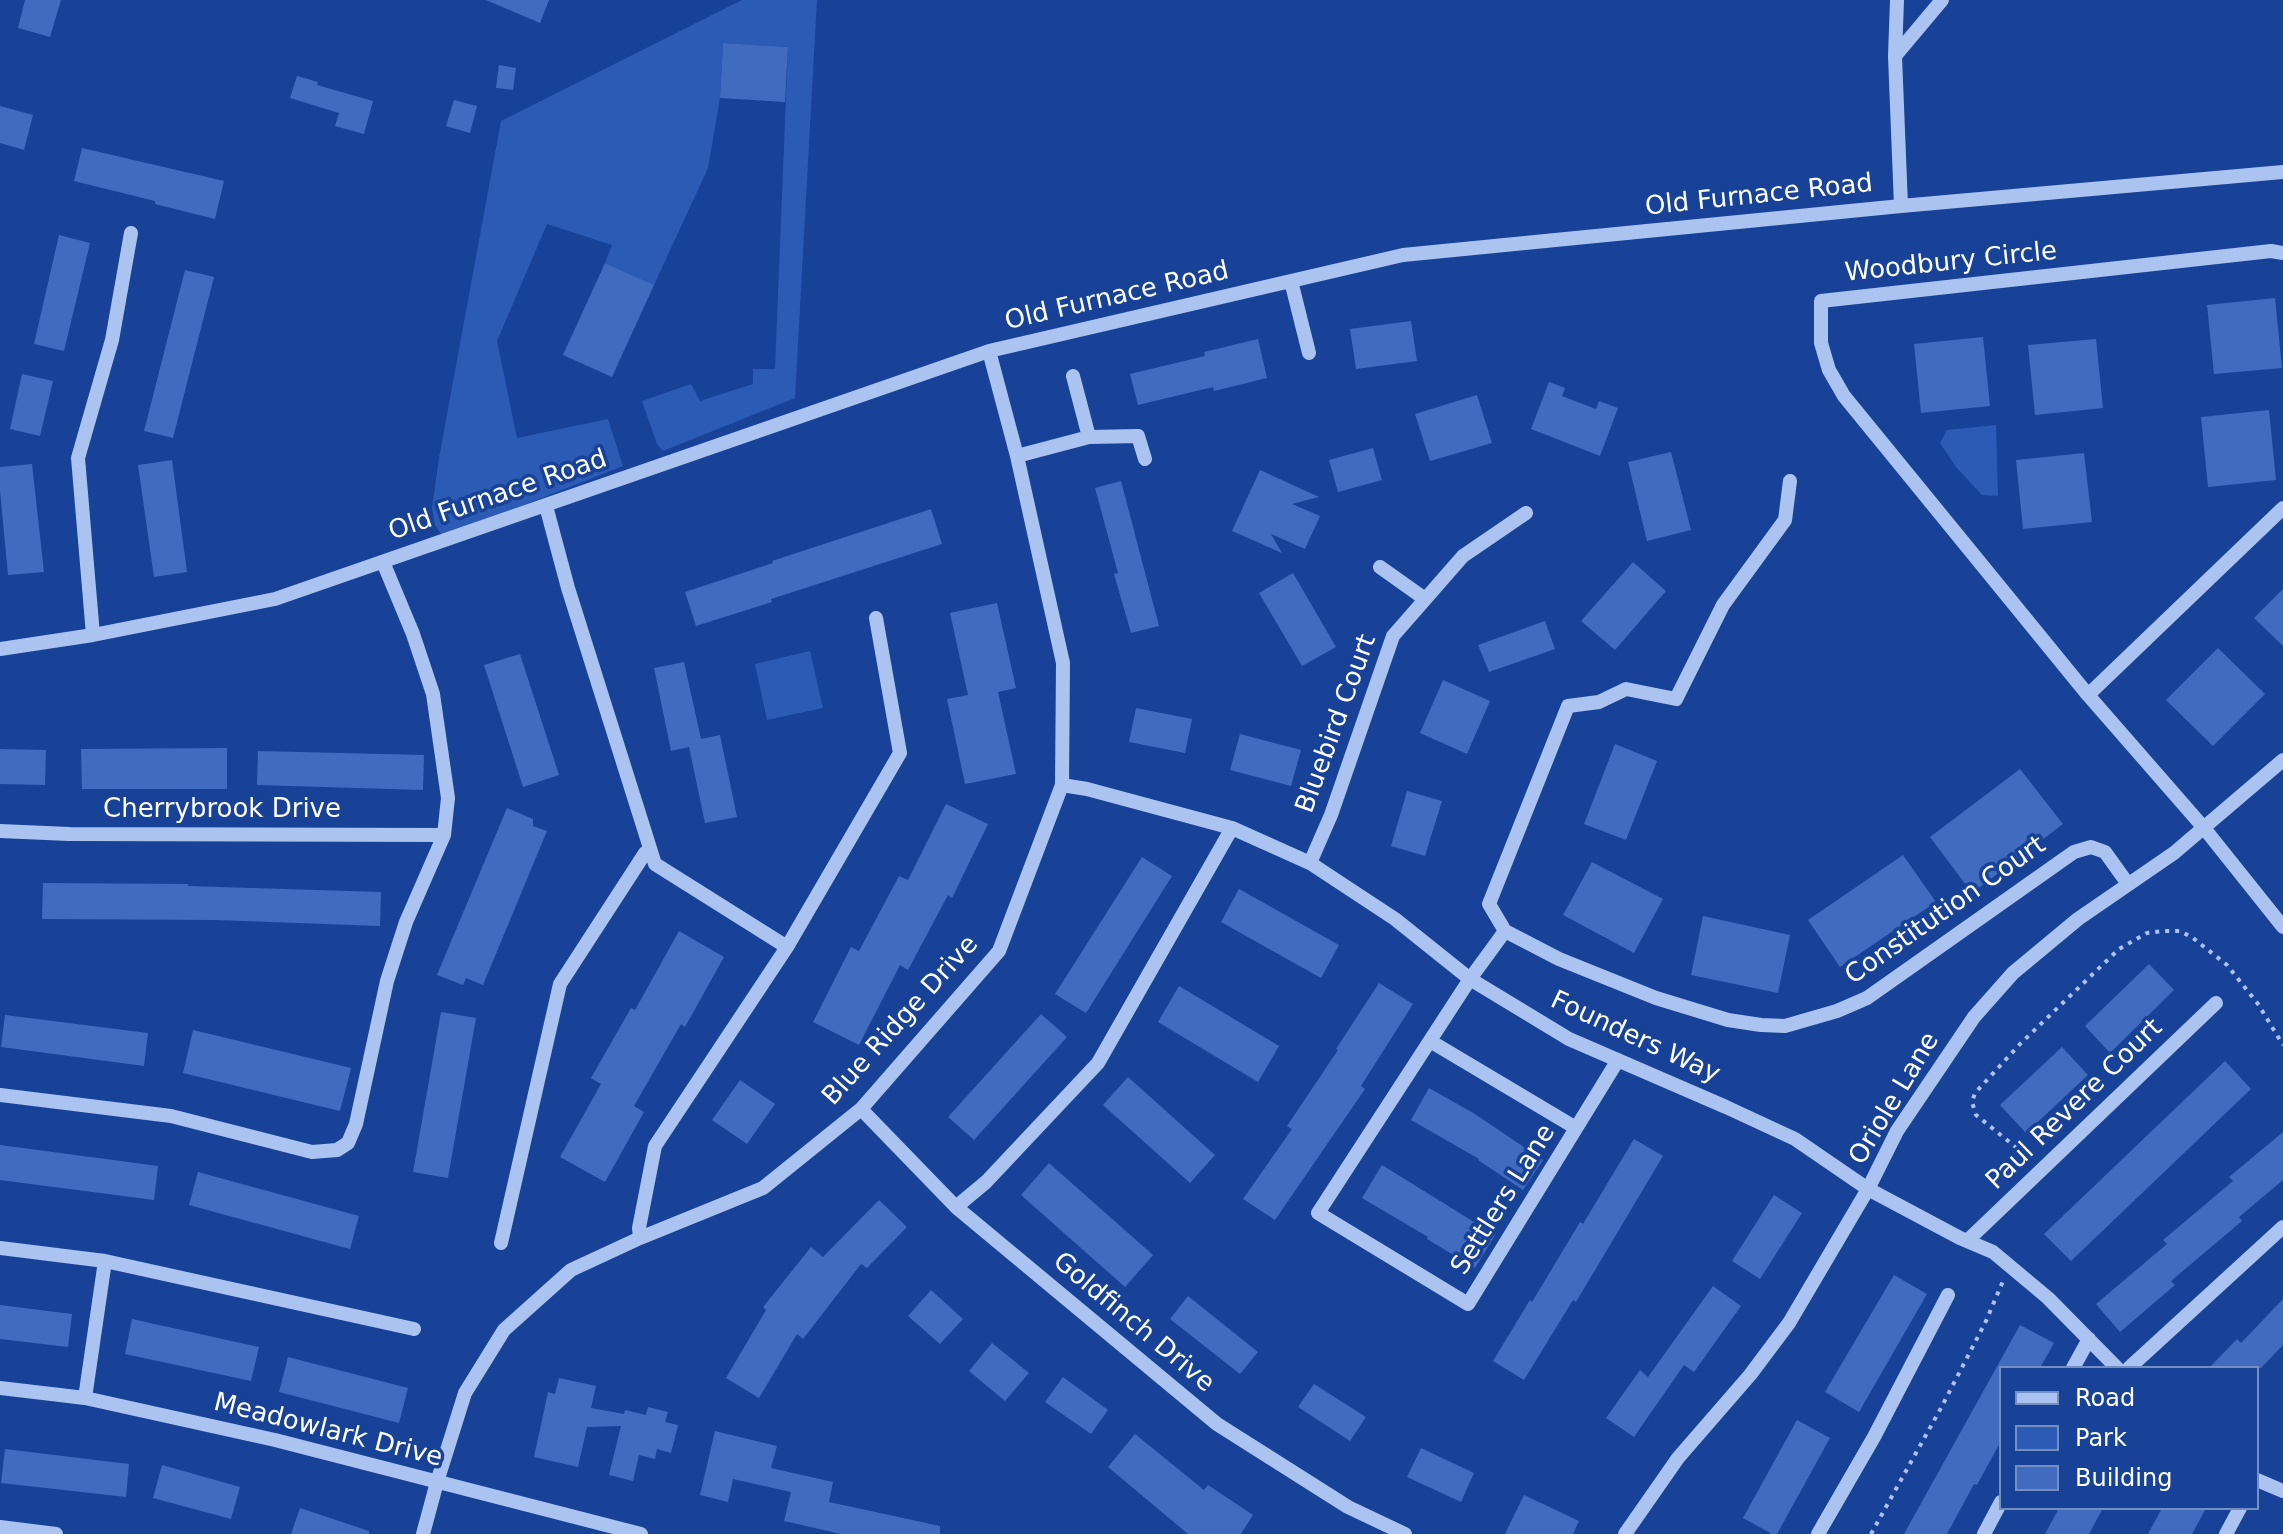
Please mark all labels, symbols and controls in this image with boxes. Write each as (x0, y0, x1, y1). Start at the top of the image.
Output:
street label: Old Furnace Road (1644, 169, 1874, 223)
street label: Woodbury Circle (1844, 236, 2058, 290)
street label: Old Furnace Road (1002, 256, 1232, 338)
street label: Old Furnace Road (385, 444, 611, 548)
street label: Bluebird Court (1290, 630, 1384, 818)
street label: Cherrybrook Drive (103, 794, 341, 826)
street label: Constitution Court (1840, 830, 2052, 992)
street label: Blue Ridge Drive (817, 930, 985, 1112)
street label: Founders Way (1545, 985, 1725, 1091)
street label: Paul Revere Court (1981, 1013, 2169, 1197)
street label: Oriole Lane (1843, 1027, 1947, 1171)
street label: Settlers Lane (1445, 1119, 1563, 1281)
street label: Goldfinch Drive (1046, 1246, 1220, 1400)
legend (1999, 1366, 2259, 1510)
text: Road (2075, 1384, 2135, 1412)
street label: Meadowlark Drive (210, 1387, 446, 1475)
text: Park (2075, 1424, 2127, 1452)
text: Building (2075, 1464, 2172, 1492)

